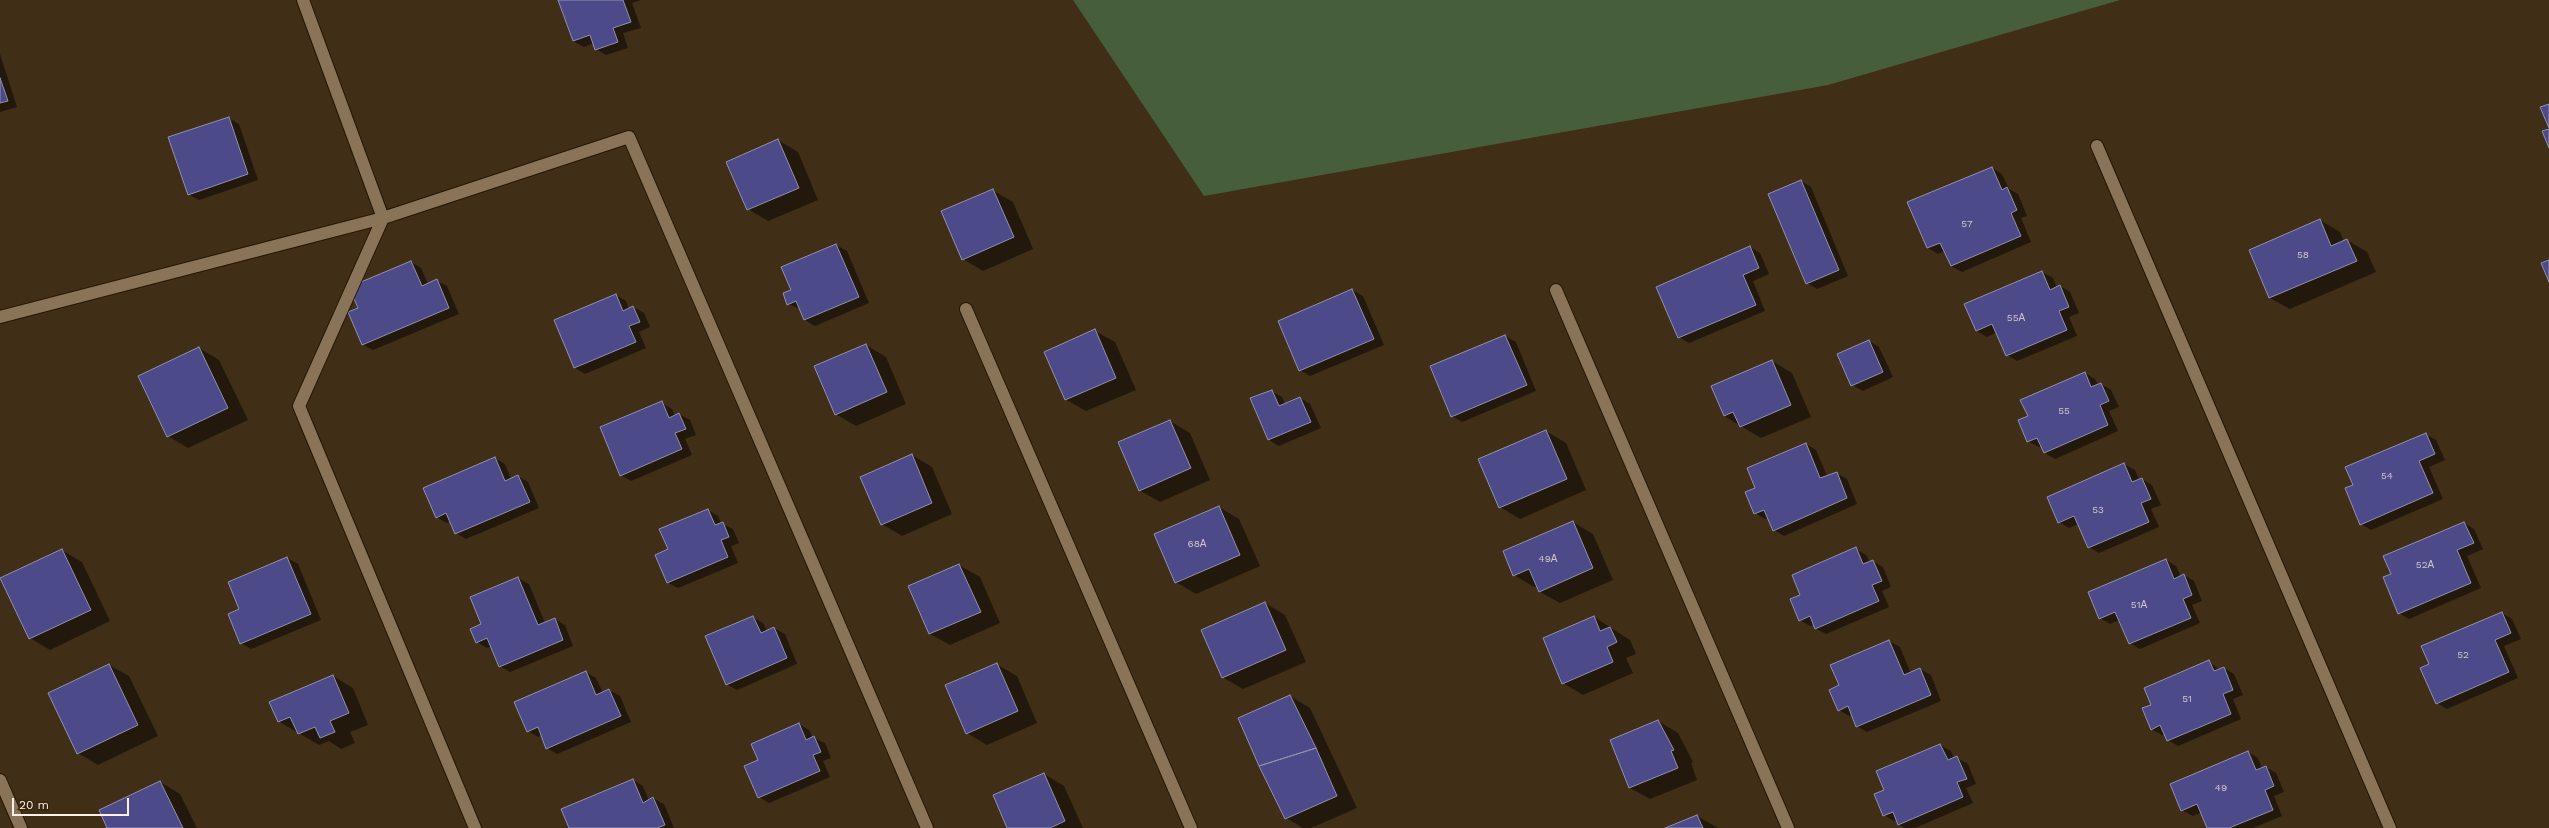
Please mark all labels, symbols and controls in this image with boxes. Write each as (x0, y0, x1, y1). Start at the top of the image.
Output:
house number: 57 (1961, 218, 1973, 230)
house number: 58 (2297, 249, 2309, 261)
house number: 55А (2007, 312, 2025, 324)
house number: 55 (2058, 405, 2070, 417)
house number: 54 (2381, 470, 2393, 482)
house number: 53 (2092, 504, 2104, 516)
house number: 68А (1188, 538, 1206, 550)
house number: 49А (1539, 553, 1557, 565)
house number: 52А (2416, 559, 2434, 571)
house number: 51А (2131, 599, 2147, 611)
house number: 52 (2457, 649, 2469, 661)
house number: 51 (2182, 693, 2192, 705)
house number: 49 (2215, 782, 2227, 794)
scale bar (14, 790, 131, 816)
text: 20 m (19, 798, 49, 812)

